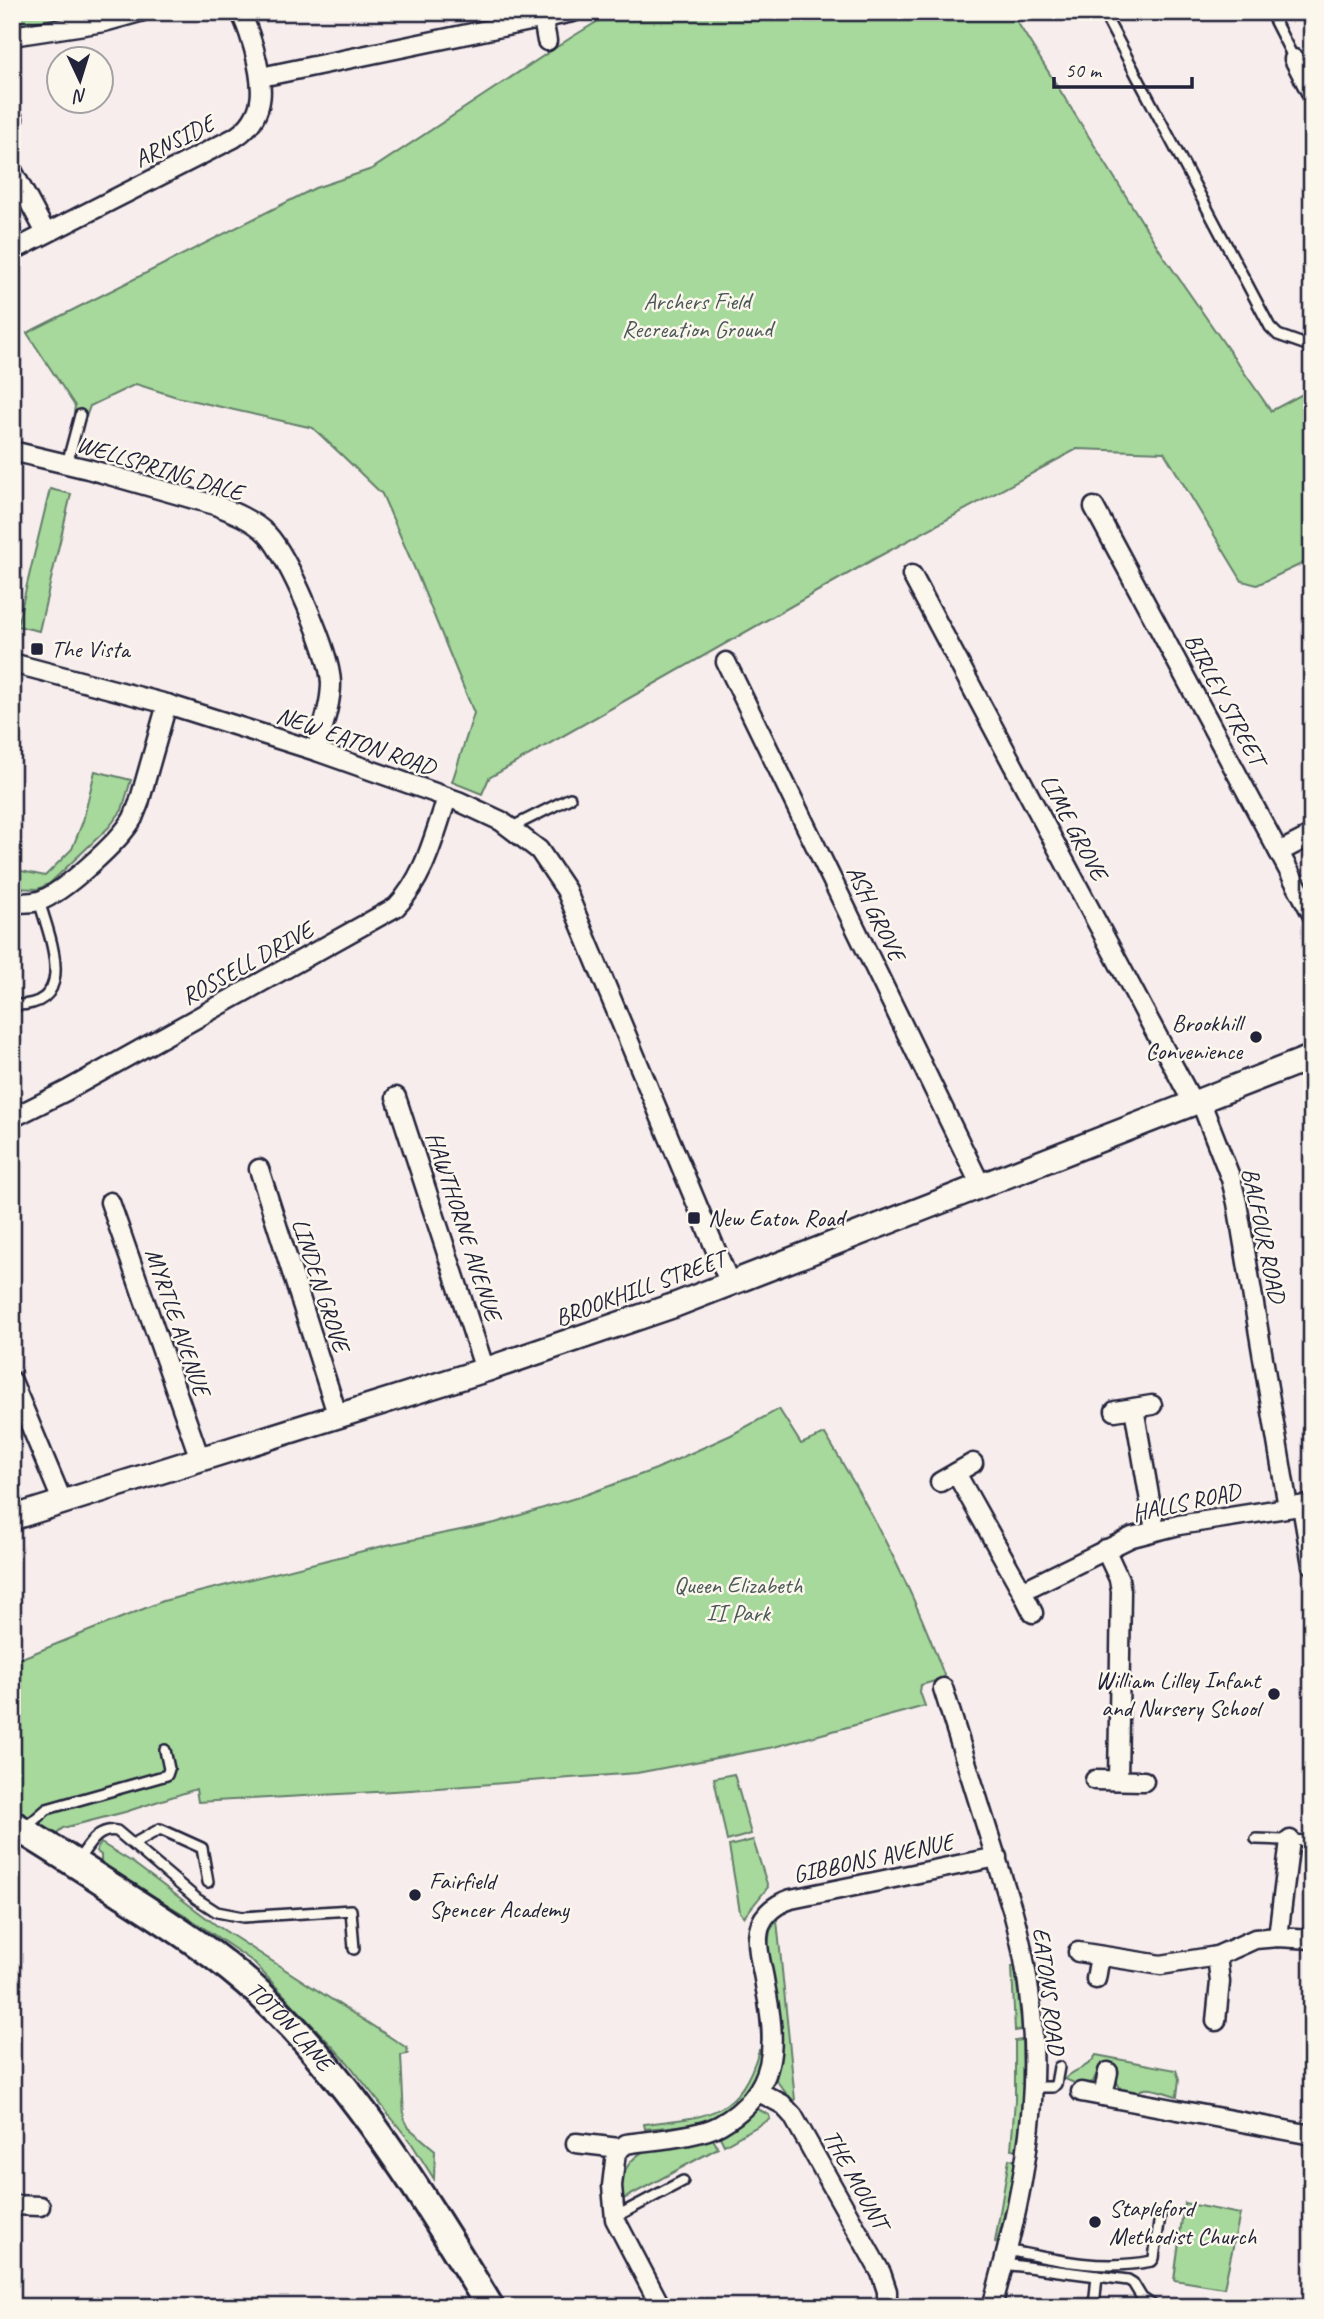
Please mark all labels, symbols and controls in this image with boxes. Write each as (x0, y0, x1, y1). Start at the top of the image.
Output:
north arrow (46, 46, 116, 116)
scale bar (1054, 46, 1193, 90)
text: 50 m (1065, 57, 1103, 83)
text: N (71, 84, 88, 109)
street label: ARNSIDE (129, 107, 222, 174)
park label: Archers Field Recreation Ground (622, 286, 776, 344)
street label: WELLSPRING DALE (73, 428, 250, 508)
street label: BIRLEY STREET (1178, 628, 1275, 775)
place label: The Vista (51, 634, 132, 664)
marker: The Vista (29, 641, 45, 657)
street label: NEW EATON ROAD (273, 700, 441, 783)
street label: LIME GROVE (1034, 769, 1116, 888)
street label: ASH GROVE (840, 860, 913, 968)
street label: ROSSELL DRIVE (176, 913, 321, 1011)
place label: Brookhill Convenience (1146, 1008, 1246, 1066)
marker: Brookhill Convenience (1248, 1029, 1264, 1045)
street label: HAWTHORNE AVENUE (419, 1128, 510, 1327)
street label: BALFOUR ROAD (1235, 1165, 1293, 1307)
place label: New Eaton Road (708, 1203, 848, 1233)
marker: New Eaton Road (686, 1210, 702, 1226)
street label: LINDEN GROVE (285, 1215, 358, 1358)
street label: BROOKHILL STREET (551, 1242, 734, 1333)
street label: MYRTLE AVENUE (139, 1244, 218, 1402)
street label: HALLS ROAD (1129, 1475, 1245, 1528)
park label: Queen Elizabeth II Park (674, 1570, 803, 1628)
place label: William Lilley Infant and Nursery School (1095, 1665, 1264, 1723)
marker: William Lilley Infant and Nursery School (1266, 1686, 1282, 1702)
street label: GIBBONS AVENUE (790, 1826, 959, 1890)
place label: Fairfield Spencer Academy (429, 1866, 571, 1924)
marker: Fairfield Spencer Academy (407, 1887, 423, 1903)
street label: EATONS ROAD (1026, 1926, 1072, 2058)
street label: TOTON LANE (241, 1975, 342, 2080)
street label: THE MOUNT (816, 2124, 898, 2239)
place label: Stapleford Methodist Church (1109, 2193, 1257, 2251)
marker: Stapleford Methodist Church (1087, 2214, 1103, 2230)

